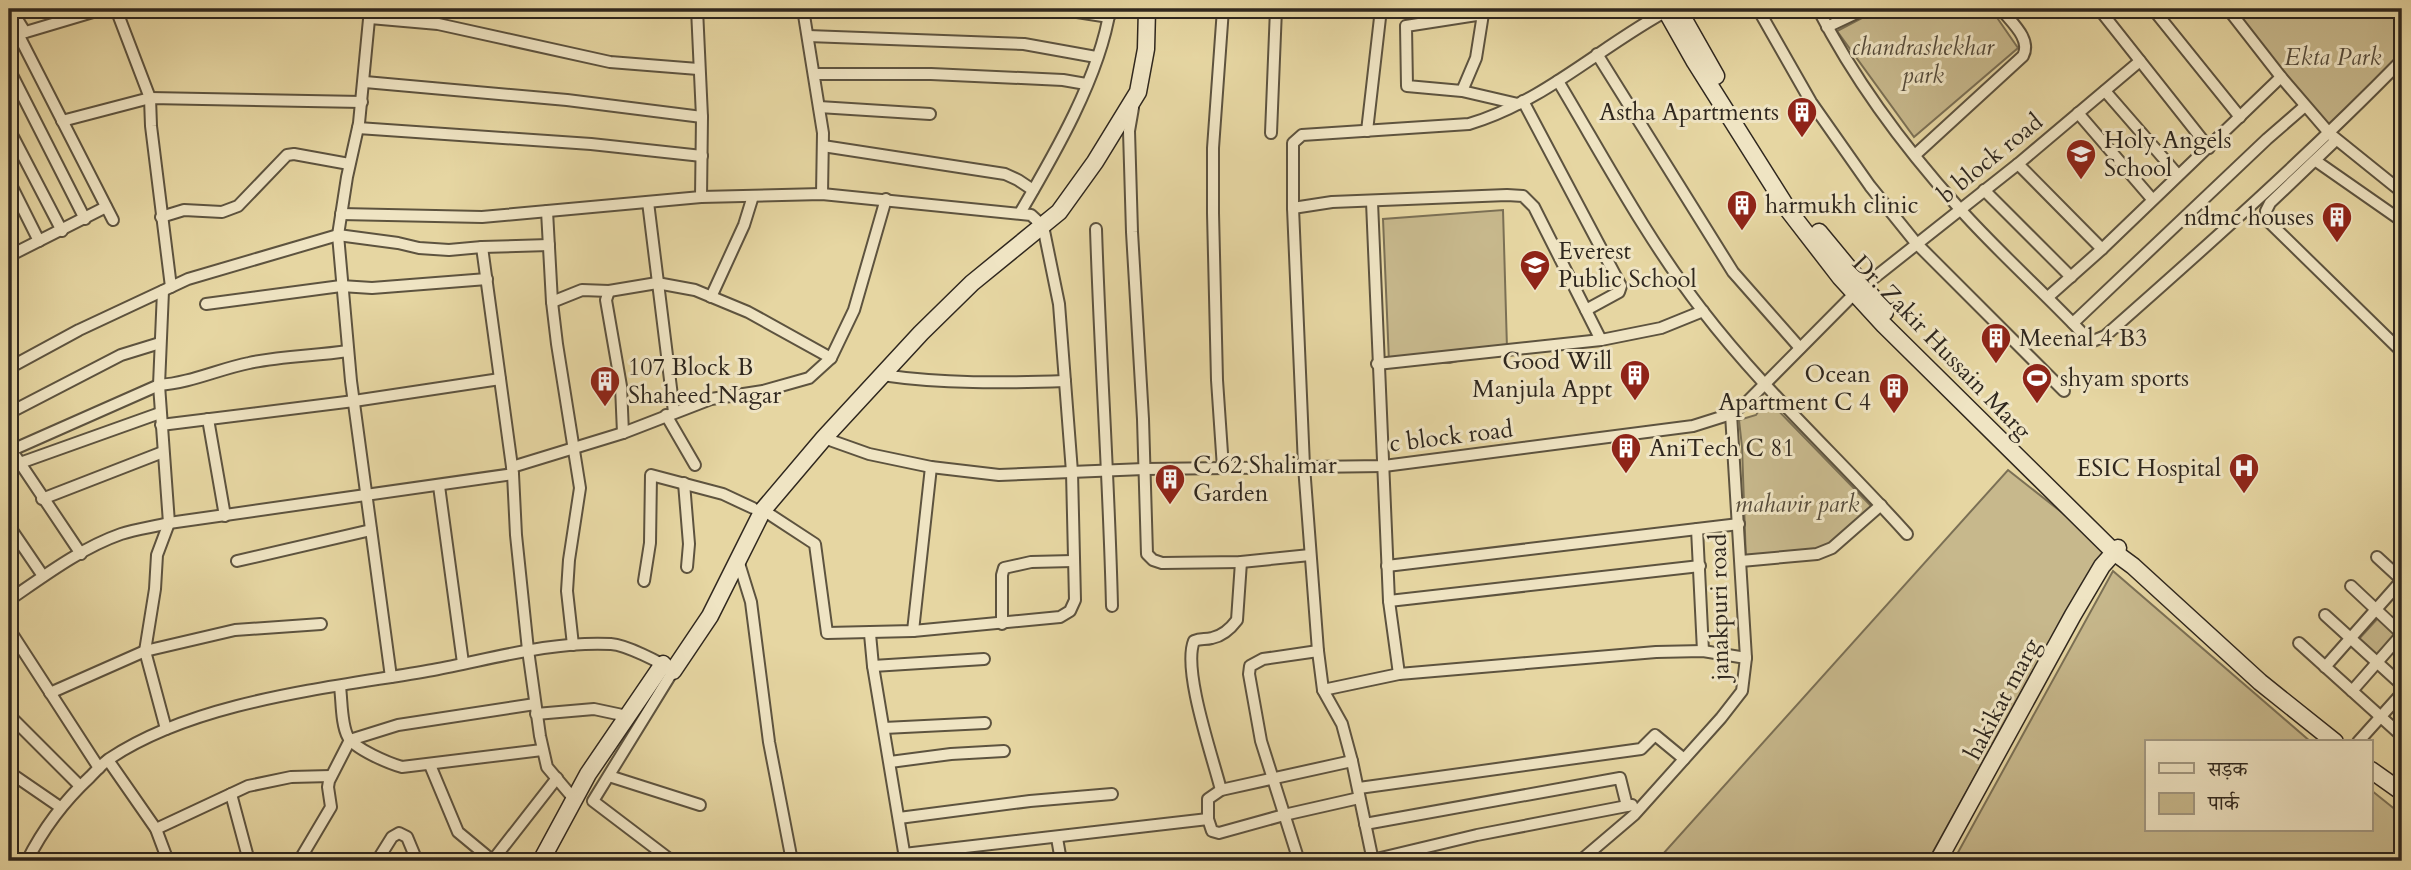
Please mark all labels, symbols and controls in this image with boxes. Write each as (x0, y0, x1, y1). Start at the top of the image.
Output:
park label: chandrashekhar park (1852, 31, 1995, 92)
park label: Ekta Park (2285, 41, 2382, 74)
building icon: Astha Apartments (1785, 95, 1819, 139)
place label: Astha Apartments (1599, 96, 1779, 129)
street label: b block road (1931, 106, 2050, 211)
place label: Holy Angels School (2104, 124, 2231, 185)
school or university icon: Holy Angels School (2064, 137, 2098, 181)
building icon: harmukh clinic (1725, 188, 1759, 232)
place label: harmukh clinic (1765, 189, 1918, 222)
building icon: ndmc houses (2320, 200, 2354, 244)
place label: ndmc houses (2184, 201, 2314, 234)
place label: Everest Public School (1558, 235, 1697, 296)
school or university icon: Everest Public School (1518, 248, 1552, 292)
street label: Dr. Zakir Hussain Marg (1845, 248, 2039, 447)
building icon: Meenal 4 B3 (1979, 321, 2013, 365)
place label: Meenal 4 B3 (2019, 322, 2147, 355)
place label: Good Will Manjula Appt (1472, 345, 1612, 406)
place label: 107 Block B Shaheed Nagar (628, 351, 781, 412)
building icon: Good Will Manjula Appt (1618, 358, 1652, 402)
place label: Ocean Apartment C 4 (1718, 358, 1871, 419)
sports icon: shyam sports (2020, 361, 2054, 405)
place label: shyam sports (2060, 362, 2189, 395)
building icon: 107 Block B Shaheed Nagar (588, 364, 622, 408)
building icon: Ocean Apartment C 4 (1877, 371, 1911, 415)
street label: c block road (1387, 413, 1515, 460)
building icon: AniTech C 81 (1609, 431, 1643, 475)
place label: AniTech C 81 (1649, 432, 1795, 465)
place label: C 62 Shalimar Garden (1193, 449, 1337, 510)
hospital icon: ESIC Hospital (2227, 451, 2261, 495)
place label: ESIC Hospital (2077, 452, 2221, 485)
building icon: C 62 Shalimar Garden (1153, 462, 1187, 506)
park label: mahavir park (1735, 488, 1859, 521)
street label: janakpuri road (1702, 533, 1737, 684)
street label: hakikat marg (1957, 632, 2049, 766)
legend (2145, 740, 2372, 832)
text: सड़क (2207, 755, 2248, 784)
text: पार्क (2207, 789, 2240, 818)

